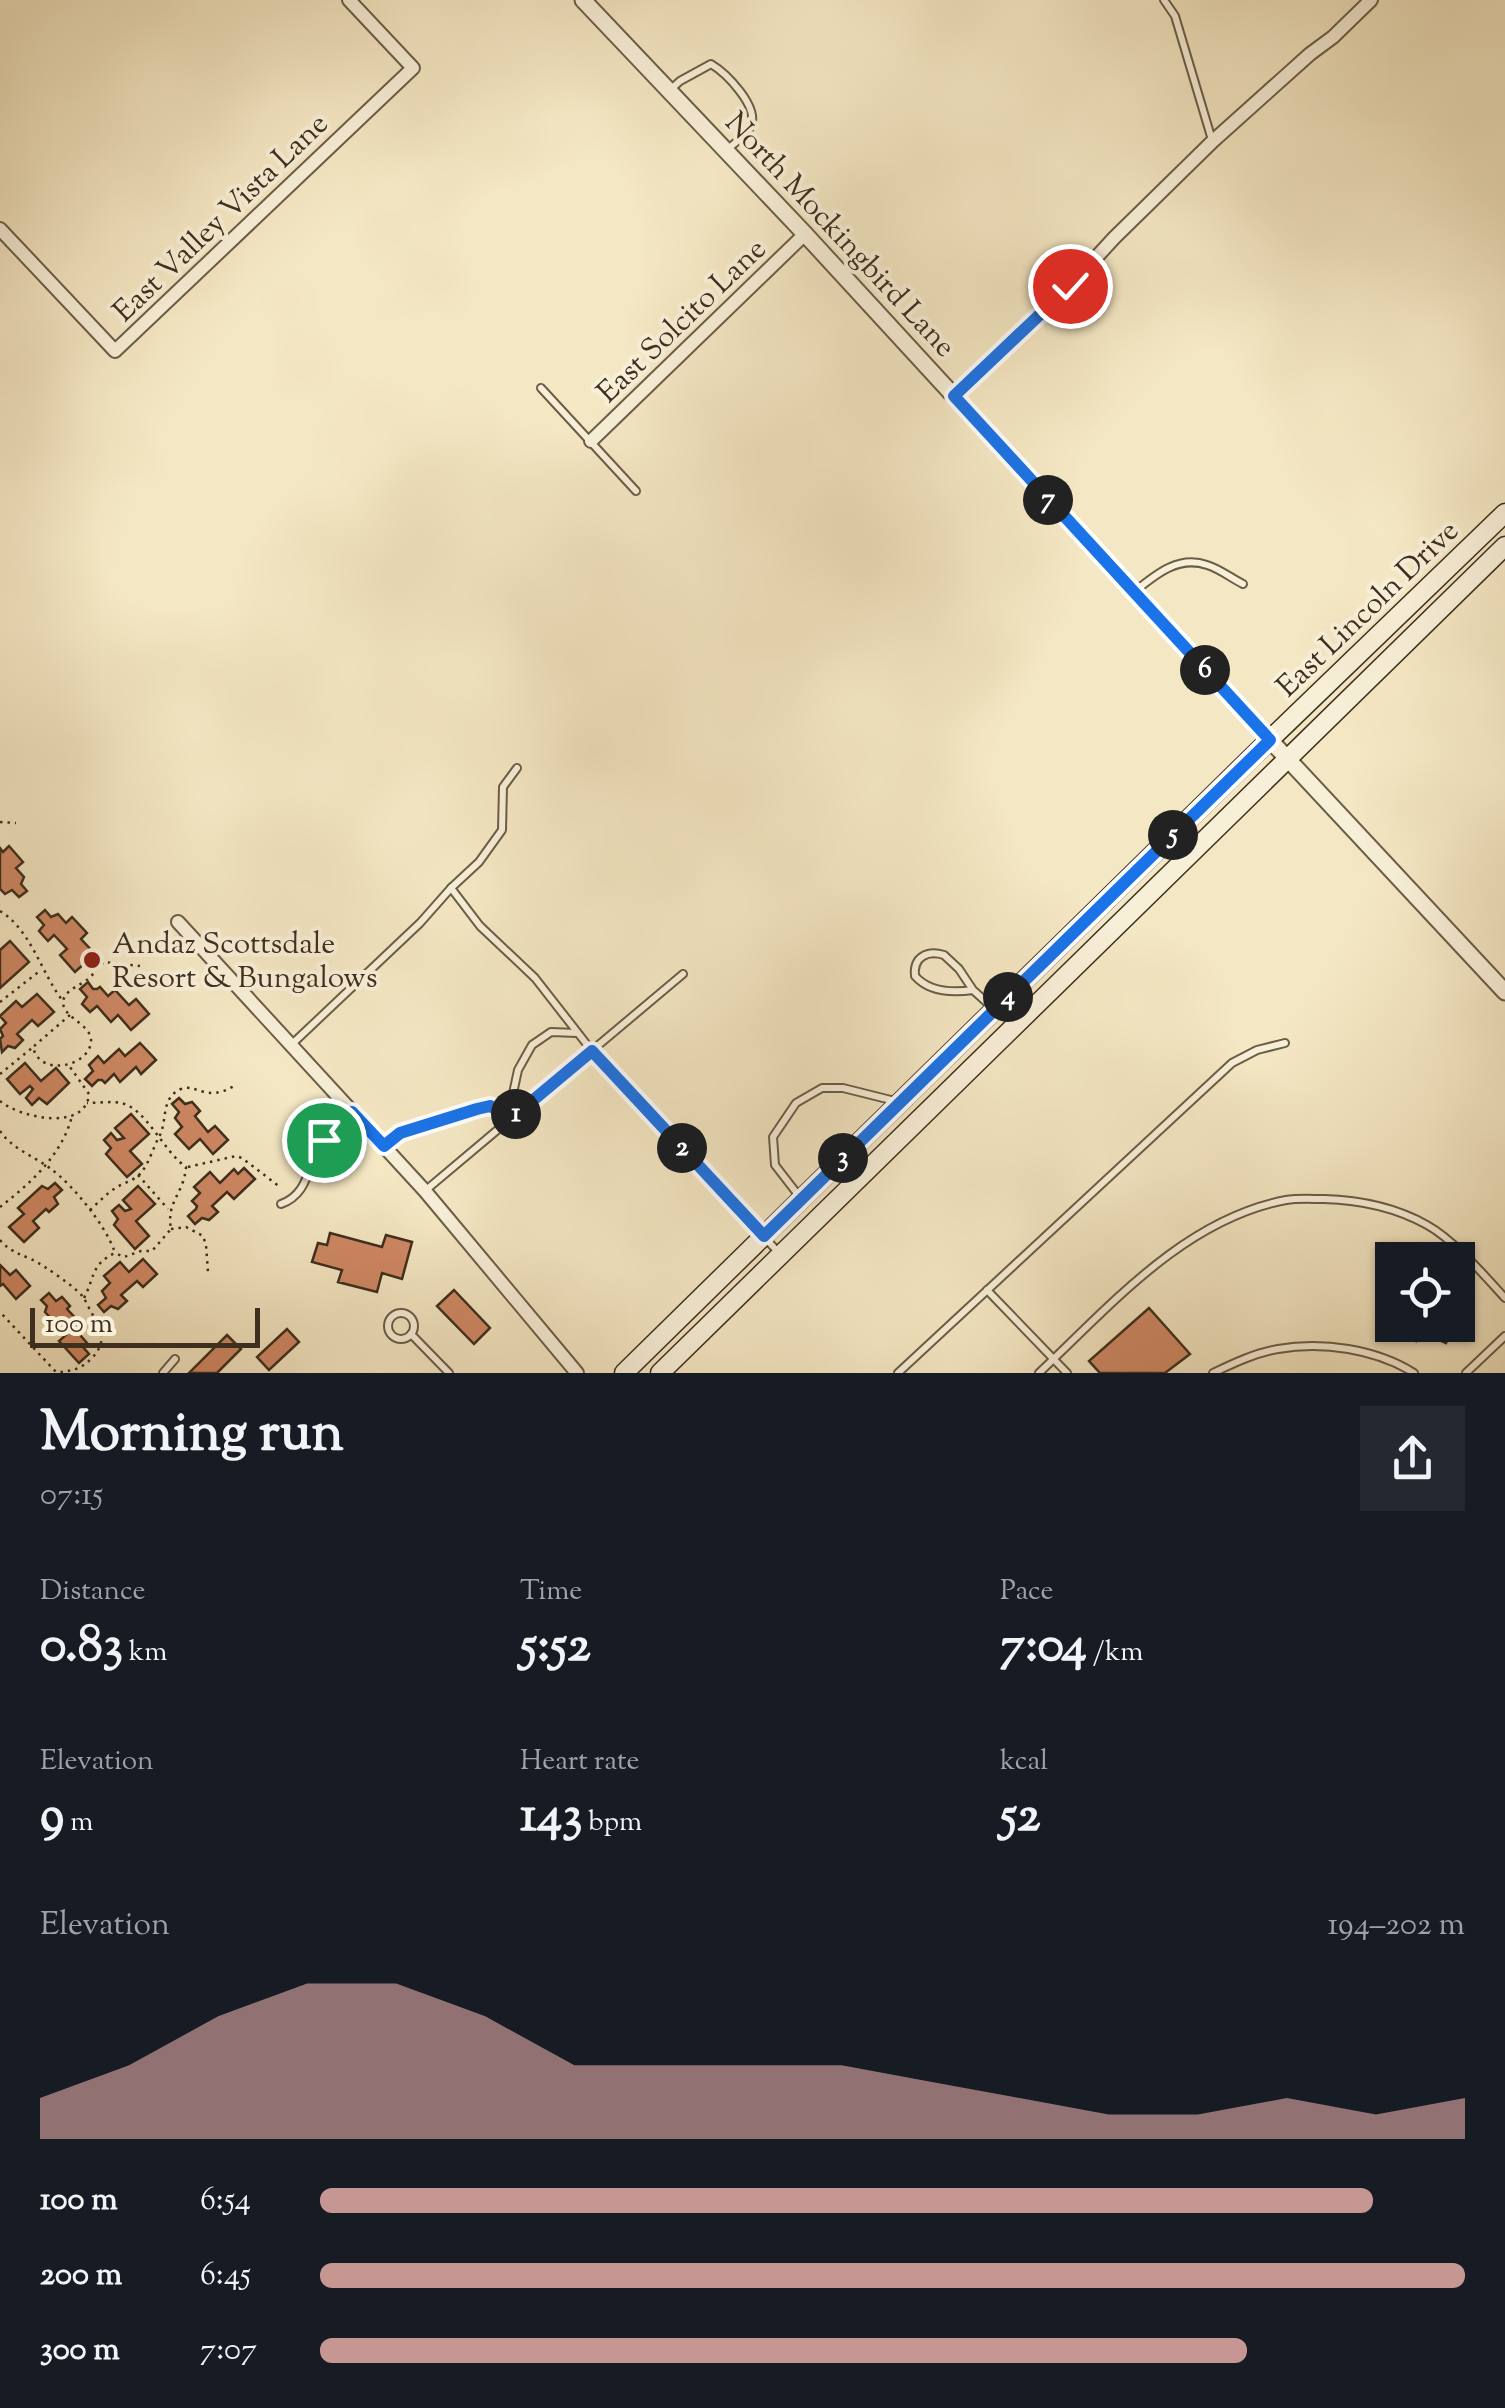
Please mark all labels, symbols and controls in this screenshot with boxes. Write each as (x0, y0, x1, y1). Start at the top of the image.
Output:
street label: North Mockingbird Lane (714, 103, 965, 368)
street label: East Valley Vista Lane (104, 105, 339, 333)
street label: East Solcito Lane (588, 230, 777, 414)
pin (1028, 244, 1113, 329)
icon: check (1043, 259, 1098, 314)
pin: 7 (1023, 475, 1073, 525)
text: 7 (1041, 480, 1055, 520)
street label: East Lincoln Drive (1268, 511, 1470, 708)
pin: 6 (1180, 645, 1230, 695)
text: 6 (1198, 650, 1212, 690)
pin: 5 (1148, 810, 1198, 860)
text: 5 (1168, 815, 1178, 855)
place label: Andaz Scottsdale Resort & Bungalows (112, 924, 377, 1001)
marker: Andaz Scottsdale Resort & Bungalows (81, 949, 103, 971)
pin: 4 (983, 972, 1033, 1022)
text: 4 (1001, 977, 1015, 1017)
pin: 1 (491, 1089, 541, 1139)
text: 1 (511, 1094, 521, 1134)
pin (282, 1098, 367, 1183)
icon: arrive (297, 1113, 352, 1168)
pin: 2 (657, 1123, 707, 1173)
text: 2 (675, 1128, 689, 1168)
pin: 3 (818, 1133, 868, 1183)
text: 3 (837, 1138, 849, 1178)
map controls (1375, 1242, 1475, 1342)
button: locate (1375, 1242, 1475, 1342)
scale bar (30, 1303, 260, 1348)
text: 100 m (45, 1305, 113, 1345)
text: Morning run (40, 1396, 344, 1475)
button: share (1360, 1406, 1465, 1511)
text: 07:15 (40, 1473, 103, 1519)
text: Distance (40, 1572, 146, 1612)
text: Time (520, 1572, 582, 1612)
text: Pace (1000, 1572, 1054, 1612)
text: 0.83 (40, 1612, 123, 1684)
text: 5:52 (520, 1612, 591, 1684)
text: 7:04 (1000, 1612, 1087, 1684)
text: km (123, 1633, 167, 1673)
text: /km (1087, 1633, 1143, 1673)
text: Elevation (40, 1742, 154, 1782)
text: Heart rate (520, 1742, 640, 1782)
text: kcal (1000, 1742, 1048, 1782)
text: 9 (40, 1782, 64, 1854)
text: 143 (520, 1782, 582, 1854)
text: 52 (1000, 1782, 1041, 1854)
text: m (64, 1803, 93, 1843)
text: bpm (582, 1803, 642, 1843)
text: Elevation (40, 1903, 170, 1949)
text: 194–202 m (1328, 1903, 1465, 1949)
text: 100 m (40, 2178, 118, 2224)
text: 6:54 (200, 2178, 251, 2224)
text: 200 m (40, 2253, 122, 2299)
text: 6:45 (200, 2253, 251, 2299)
text: 300 m (40, 2328, 120, 2374)
text: 7:07 (200, 2328, 257, 2374)

